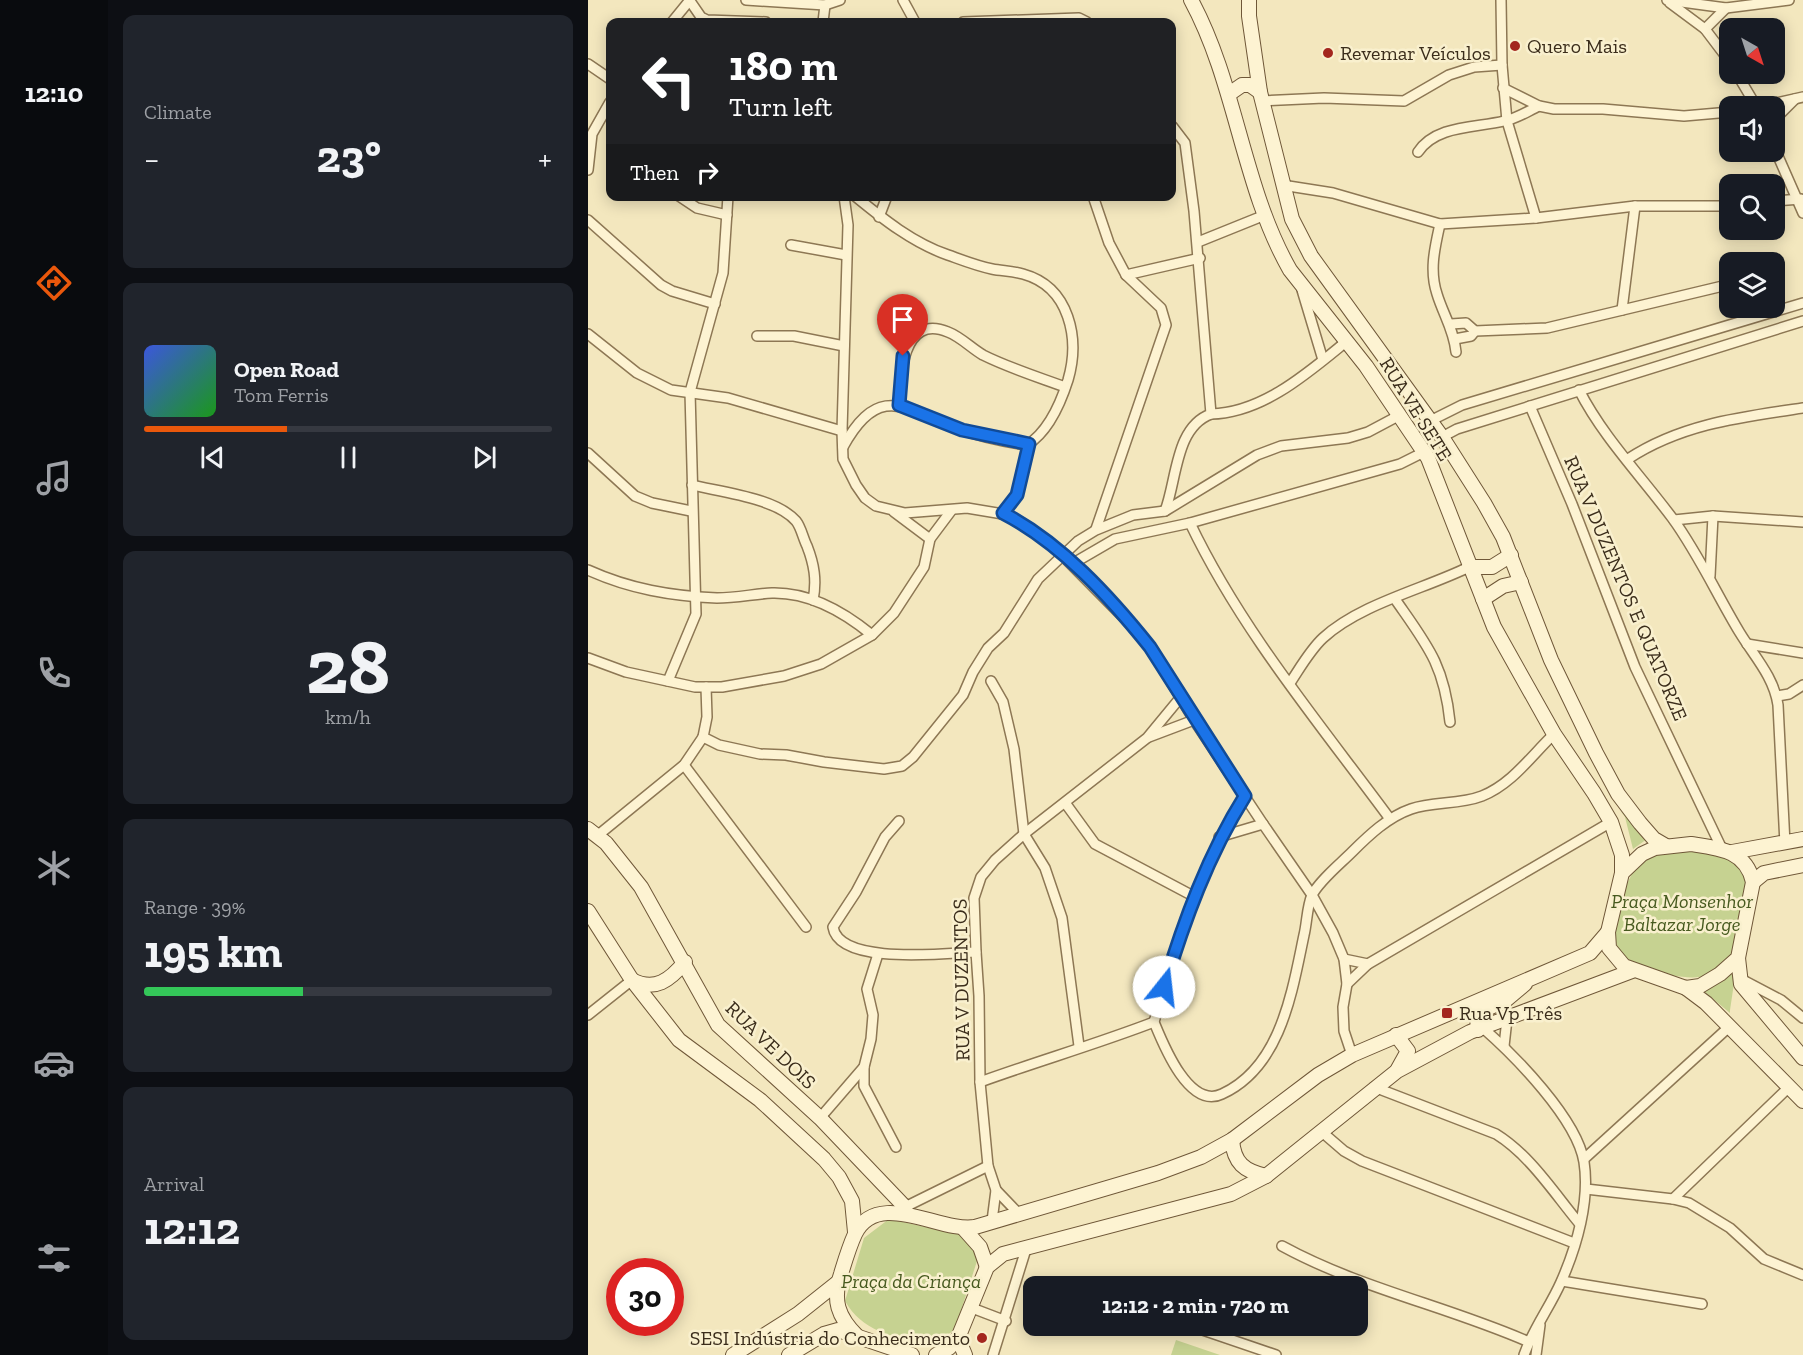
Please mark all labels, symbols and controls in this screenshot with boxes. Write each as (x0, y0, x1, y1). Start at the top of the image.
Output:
north arrow (1719, 18, 1785, 84)
map controls (1719, 18, 1785, 318)
place label: Quero Mais (1527, 34, 1627, 58)
marker: Quero Mais (1508, 39, 1522, 53)
text: 180 m (729, 40, 837, 91)
place label: Revemar Veículos (1340, 41, 1491, 65)
icon: left (630, 42, 708, 120)
marker: Revemar Veículos (1321, 46, 1335, 60)
text: 12:10 (25, 77, 83, 109)
text: Turn left (729, 91, 832, 123)
button: sound (1719, 96, 1785, 162)
text: Climate (144, 100, 212, 124)
text: 23° (317, 130, 381, 184)
text: − (144, 139, 159, 178)
text: + (538, 139, 552, 178)
icon: right (691, 156, 724, 189)
text: Then (630, 159, 679, 186)
button: search (1719, 174, 1785, 240)
button: layers (1719, 252, 1785, 318)
icon: directions (33, 262, 75, 304)
pin (877, 294, 928, 356)
icon: arrive (886, 303, 919, 336)
street label: RUA VE SETE (1375, 353, 1457, 465)
text: Open Road (234, 356, 339, 383)
text: Tom Ferris (234, 383, 329, 407)
icon: previous (196, 441, 229, 474)
icon: pause (332, 441, 365, 474)
icon: next (468, 441, 501, 474)
street label: RUA V DUZENTOS E QUATORZE (1559, 452, 1693, 724)
icon: music (33, 457, 75, 499)
text: 28 (306, 619, 390, 713)
icon: phone (33, 652, 75, 694)
text: km/h (325, 705, 371, 729)
icon: climate (33, 847, 75, 889)
park label: Praça Monsenhor Baltazar Jorge (1611, 889, 1753, 936)
text: Range · 39% (144, 895, 245, 919)
street label: RUA V DUZENTOS (948, 899, 974, 1061)
text: 195 km (144, 925, 282, 979)
position arrow (1132, 955, 1196, 1019)
street label: RUA VE DOIS (721, 996, 821, 1094)
place label: Rua Vp Três (1459, 1001, 1562, 1025)
marker: Rua Vp Três (1440, 1006, 1454, 1020)
icon: car (33, 1042, 75, 1084)
text: Arrival (144, 1172, 204, 1196)
text: 12:12 (144, 1202, 240, 1256)
icon: filters (33, 1237, 75, 1279)
speed limit sign: 30 (606, 1258, 684, 1336)
park label: Praça da Criança (841, 1269, 981, 1293)
text: 12:12 · 2 min · 720 m (1102, 1292, 1289, 1319)
place label: SESI Indústria do Conhecimento (690, 1326, 970, 1350)
marker: SESI Indústria do Conhecimento (975, 1331, 989, 1345)

